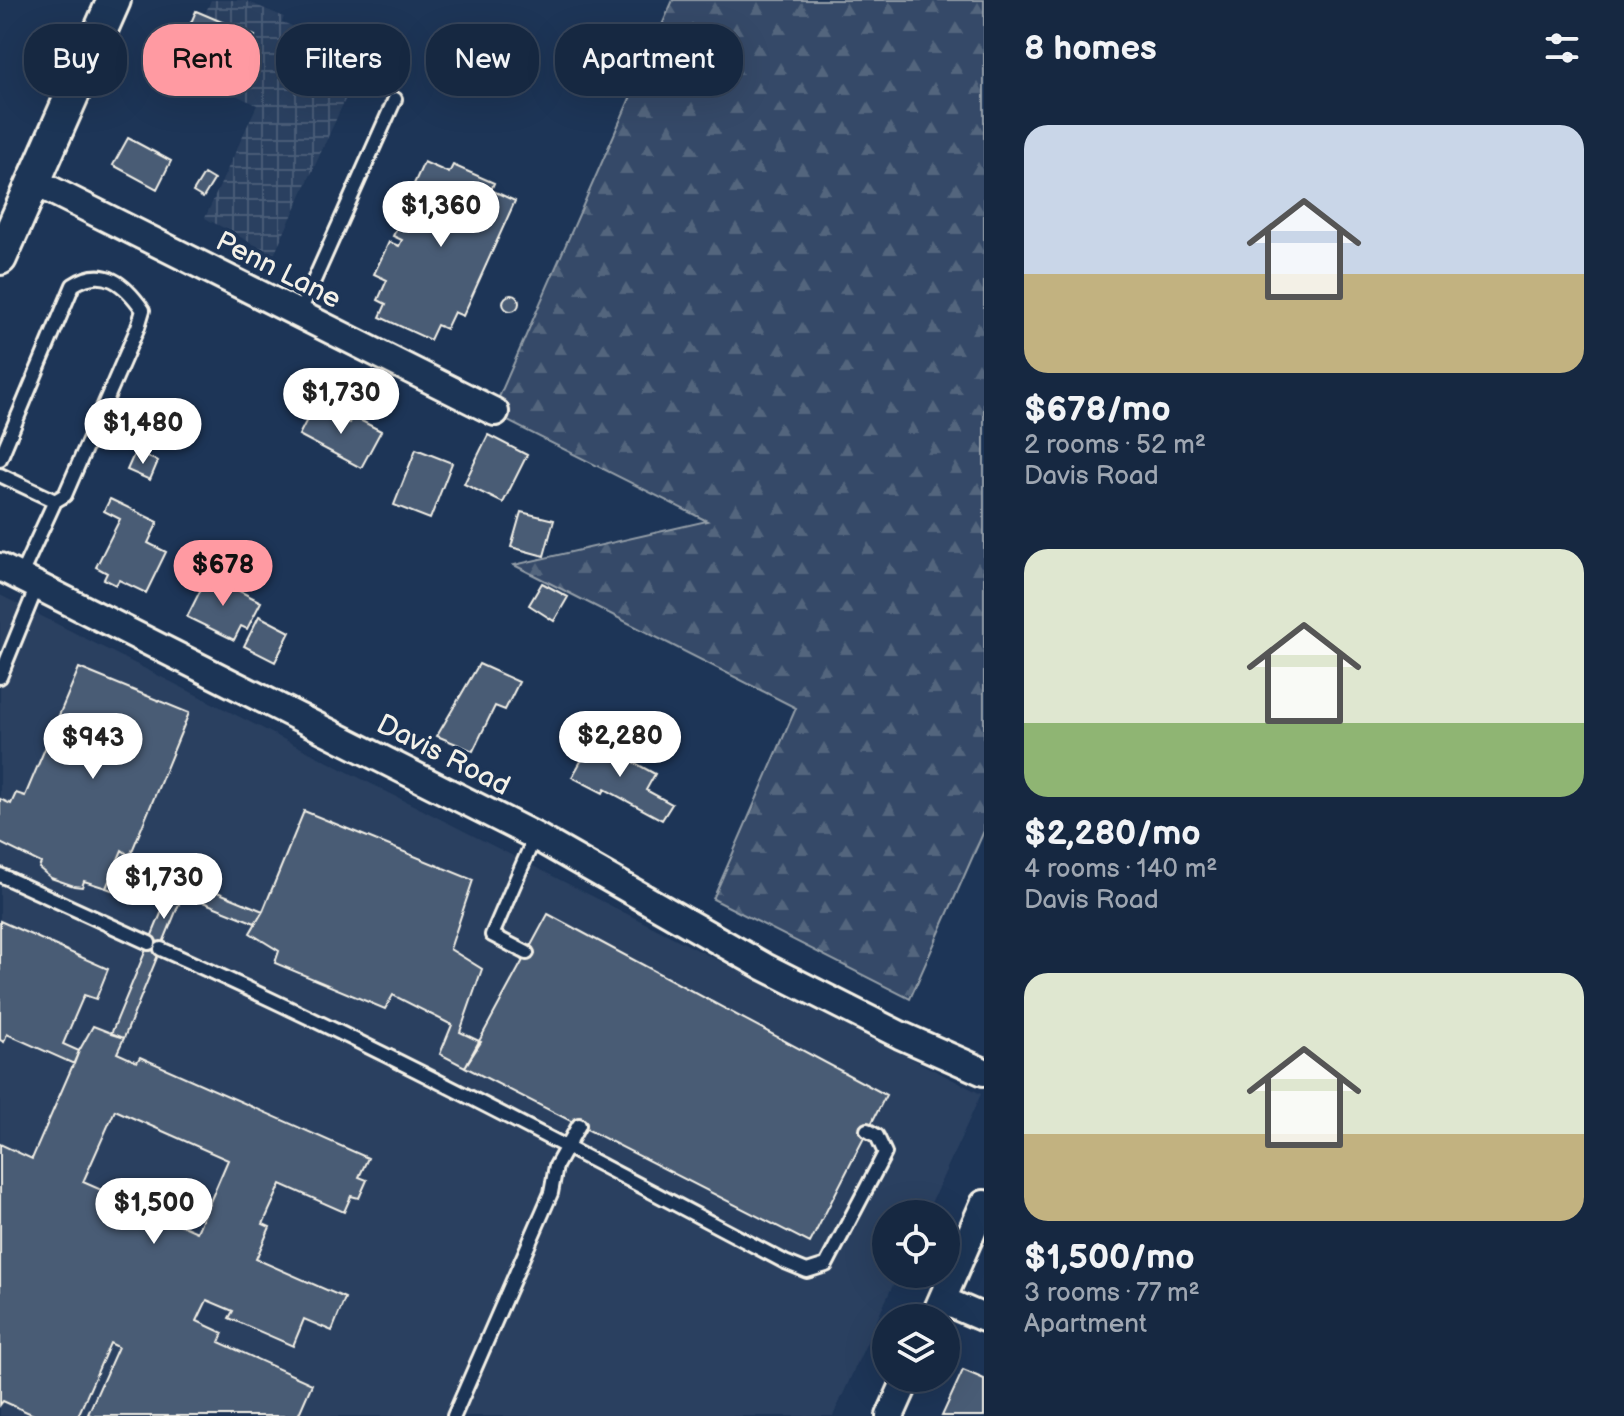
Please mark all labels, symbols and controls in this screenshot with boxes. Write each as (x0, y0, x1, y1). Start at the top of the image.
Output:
chip: Buy (24, 24, 127, 96)
chip: Rent (143, 24, 260, 96)
chip: Filters (276, 24, 410, 96)
chip: New (426, 24, 539, 96)
chip: Apartment (555, 24, 743, 96)
icon: filters (1540, 26, 1584, 70)
text: 8 homes (1024, 28, 1157, 69)
icon: home (1232, 177, 1376, 321)
pin: $1,360 (376, 181, 506, 249)
text: $1,360 (401, 191, 482, 222)
street label: Penn Lane (210, 225, 346, 316)
pin: $1,730 (276, 368, 406, 436)
text: $1,730 (301, 378, 381, 409)
text: $678/mo (1024, 389, 1171, 430)
pin: $1,480 (78, 398, 208, 466)
text: $1,480 (103, 408, 184, 439)
text: 2 rooms · 52 m² (1024, 430, 1206, 461)
text: Davis Road (1024, 461, 1159, 492)
pin: $678 (176, 540, 270, 608)
text: $678 (192, 550, 254, 581)
icon: home (1232, 601, 1376, 745)
street label: Davis Road (371, 708, 515, 803)
pin: $2,280 (555, 711, 685, 779)
pin: $943 (46, 713, 140, 781)
text: $2,280 (577, 721, 663, 752)
text: $943 (62, 723, 124, 754)
text: $2,280/mo (1024, 813, 1201, 854)
pin: $1,730 (99, 853, 229, 921)
text: 4 rooms · 140 m² (1024, 854, 1218, 885)
text: $1,730 (124, 863, 204, 894)
text: Davis Road (1024, 885, 1159, 916)
icon: home (1232, 1025, 1376, 1169)
pin: $1,500 (89, 1178, 219, 1246)
text: $1,500 (113, 1188, 195, 1219)
map controls (872, 1200, 960, 1392)
button: locate (872, 1200, 960, 1288)
text: $1,500/mo (1024, 1237, 1195, 1278)
text: 3 rooms · 77 m² (1024, 1278, 1200, 1309)
button: layers (872, 1304, 960, 1392)
text: Apartment (1024, 1309, 1147, 1340)

